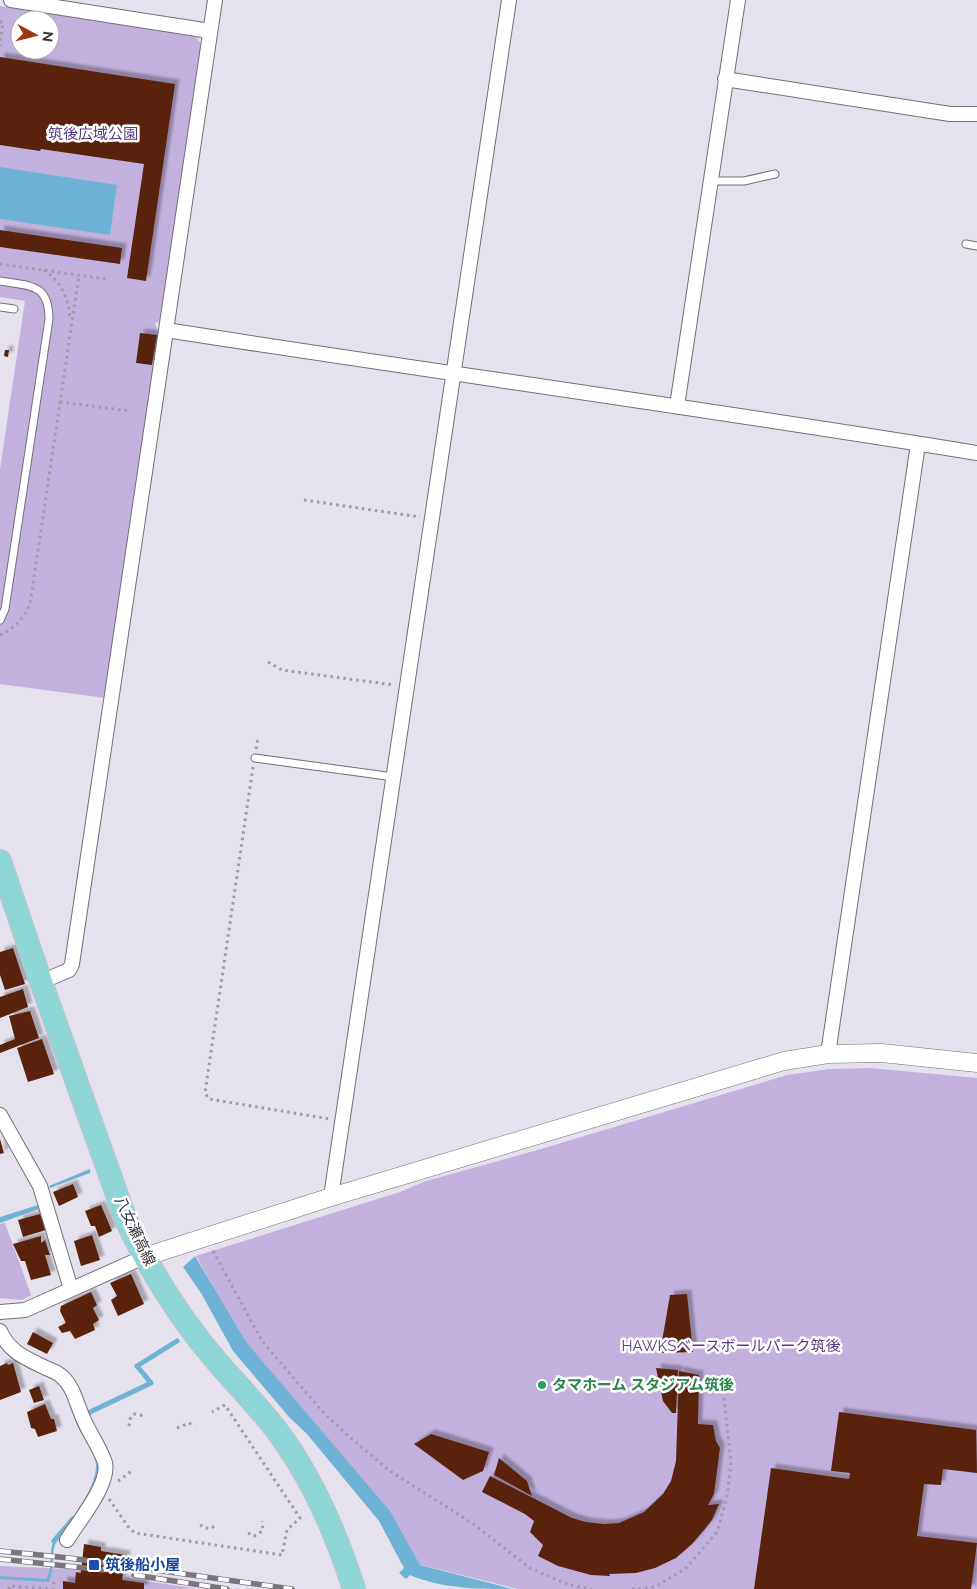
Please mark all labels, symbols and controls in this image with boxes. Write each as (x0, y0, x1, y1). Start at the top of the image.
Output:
north arrow (10, 10, 60, 60)
text: N (39, 30, 56, 43)
park label: 筑後広域公園 (48, 125, 138, 143)
street label: 八女瀬高線 (111, 1193, 159, 1269)
park label: HAWKSベースボールパーク筑後 (621, 1337, 841, 1355)
place label: タマホーム スタジアム筑後 (552, 1376, 734, 1394)
marker: タマホーム スタジアム筑後 (536, 1379, 548, 1391)
place label: 筑後船小屋 (105, 1556, 180, 1574)
marker: 筑後船小屋 (87, 1558, 101, 1572)

